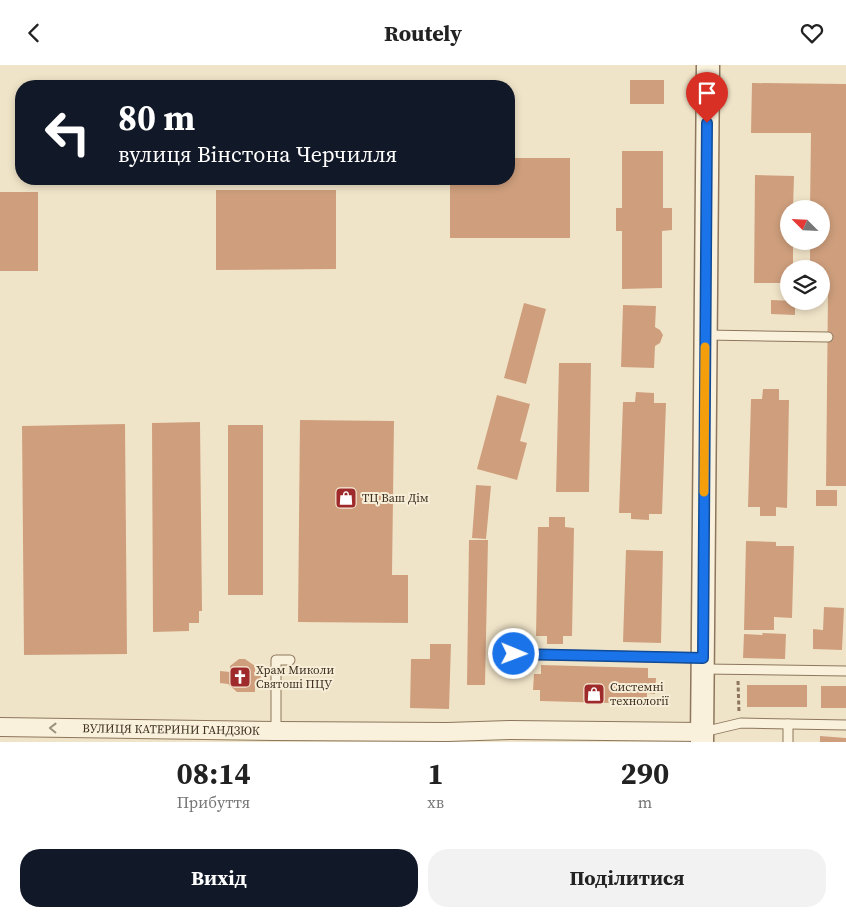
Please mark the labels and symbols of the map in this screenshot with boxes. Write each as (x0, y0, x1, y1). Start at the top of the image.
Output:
pin (686, 72, 728, 123)
north arrow (780, 200, 830, 250)
shop icon: ТЦ Ваш Дім (334, 486, 358, 510)
place label: ТЦ Ваш Дім (362, 490, 429, 506)
position arrow (487, 627, 539, 679)
place label: Храм Миколи Святоші ПЦУ (256, 662, 334, 692)
church icon: Храм Миколи Святоші ПЦУ (228, 665, 252, 689)
place label: Системні технології (610, 679, 669, 709)
shop icon: Системні технології (582, 682, 606, 706)
street label: ВУЛИЦЯ КАТЕРИНИ ГАНДЗЮК (82, 720, 260, 739)
one-way arrow (48, 722, 56, 733)

